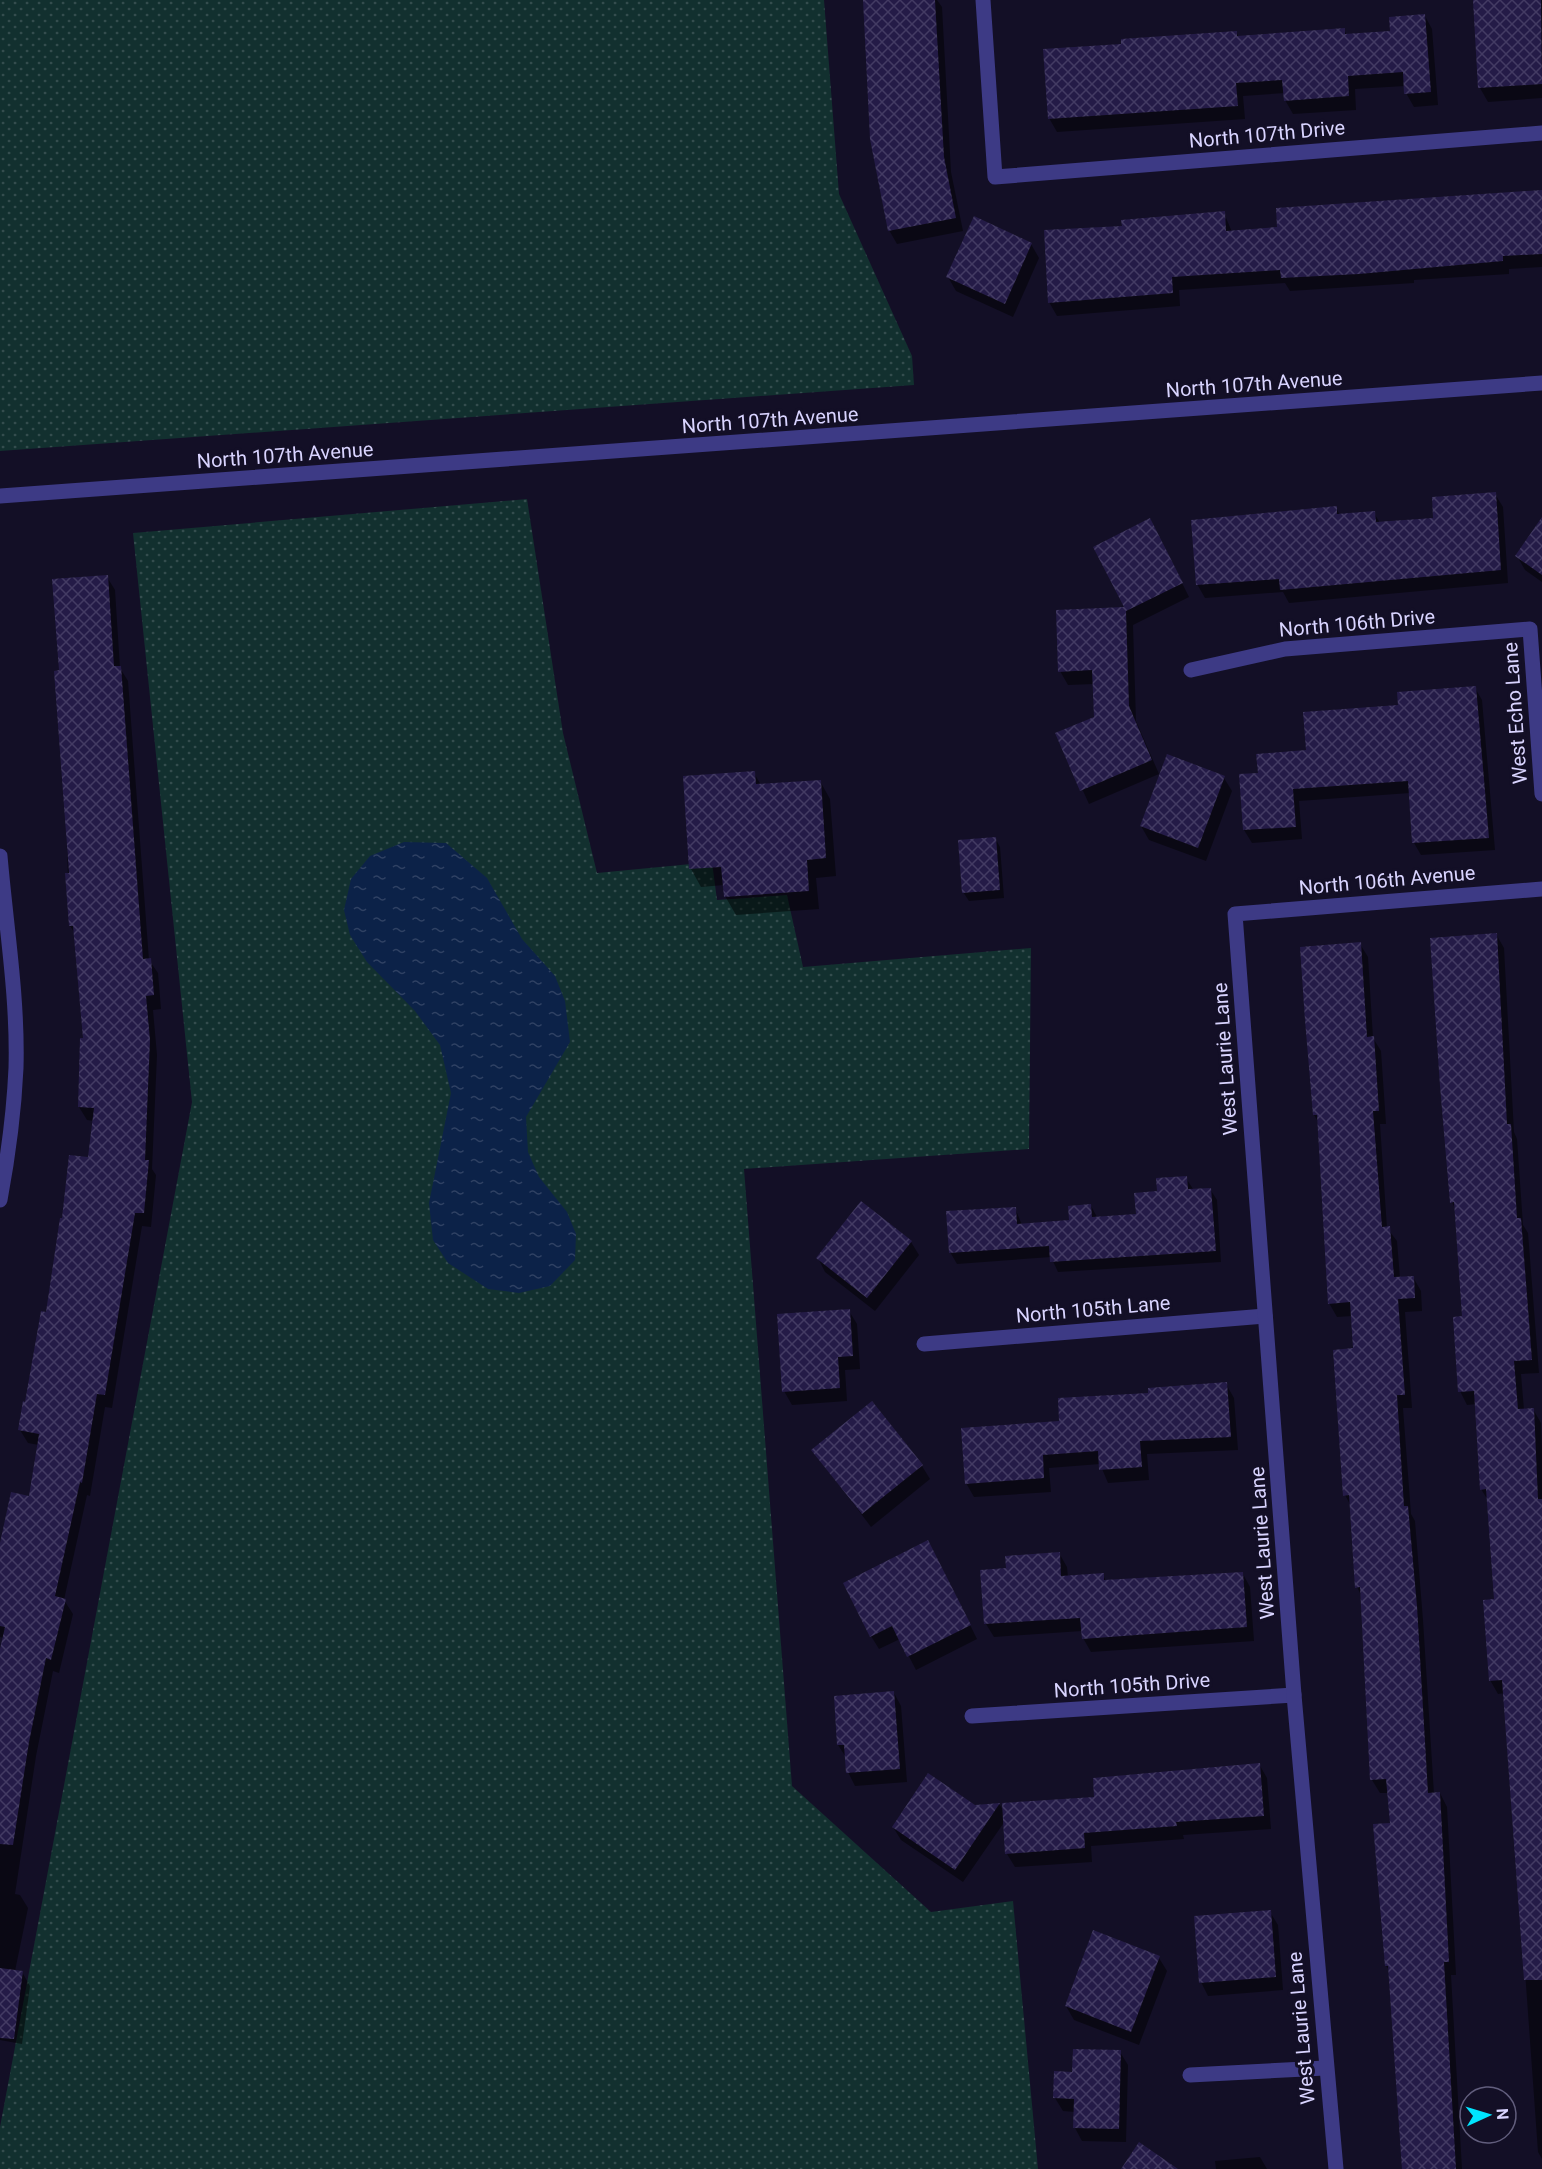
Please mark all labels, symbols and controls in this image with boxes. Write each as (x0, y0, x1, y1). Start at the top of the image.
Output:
street label: North 107th Drive (1188, 115, 1346, 153)
street label: North 107th Avenue (1165, 366, 1343, 402)
street label: North 107th Avenue (681, 402, 859, 438)
street label: North 107th Avenue (196, 437, 374, 473)
street label: North 106th Drive (1278, 604, 1436, 642)
street label: West Echo Lane (1498, 641, 1532, 785)
street label: North 106th Avenue (1298, 860, 1476, 900)
street label: West Laurie Lane (1208, 982, 1242, 1136)
street label: North 105th Lane (1015, 1290, 1171, 1328)
street label: West Laurie Lane (1245, 1466, 1279, 1620)
street label: North 105th Drive (1053, 1668, 1211, 1702)
street label: West Laurie Lane (1282, 1951, 1320, 2105)
north arrow (1458, 2085, 1518, 2145)
text: N (1493, 2108, 1512, 2120)

